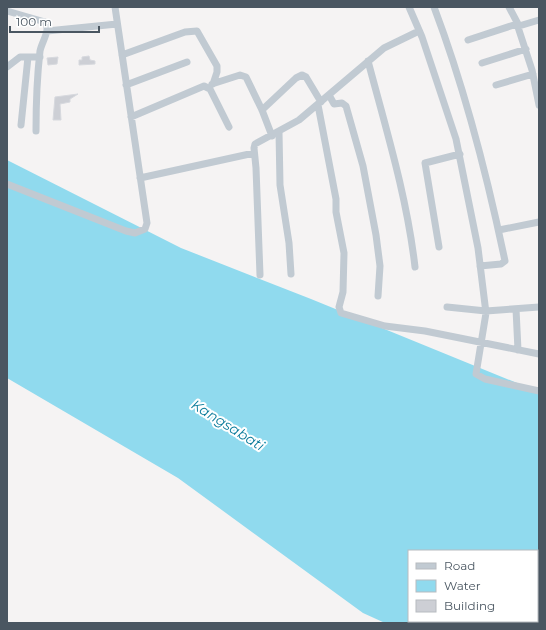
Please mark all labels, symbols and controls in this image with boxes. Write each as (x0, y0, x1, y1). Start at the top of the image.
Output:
scale bar (10, 8, 99, 34)
text: 100 m (16, 14, 52, 29)
water label: Kangsabati (188, 395, 268, 455)
legend (408, 550, 538, 622)
text: Road (444, 558, 475, 573)
text: Water (444, 578, 481, 593)
text: Building (444, 598, 495, 613)

